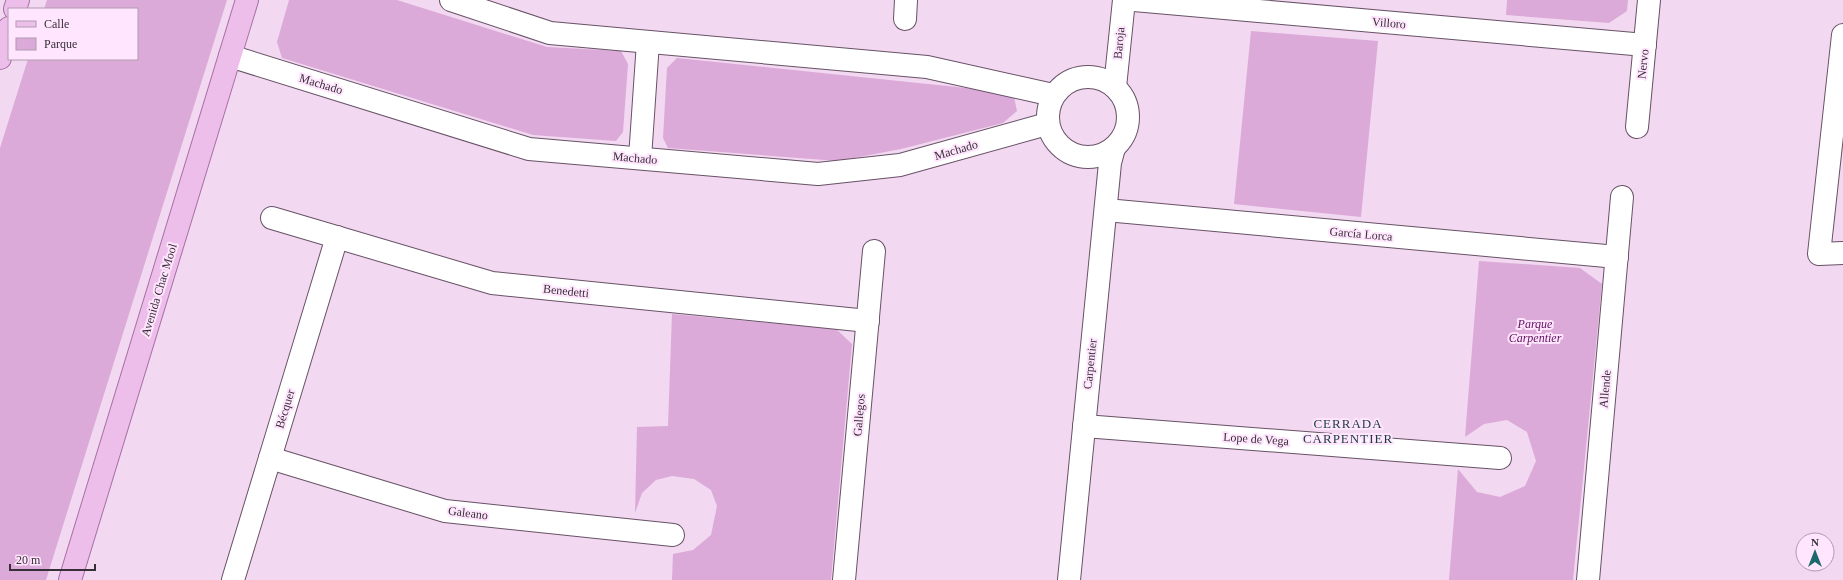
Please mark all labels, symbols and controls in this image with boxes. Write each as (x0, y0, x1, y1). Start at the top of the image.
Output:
legend (8, 8, 138, 60)
street label: Villoro (1371, 15, 1407, 31)
text: Calle (44, 17, 69, 31)
street label: Baroja (1111, 26, 1127, 60)
text: Parque (44, 37, 77, 51)
street label: Nervo (1634, 48, 1652, 80)
street label: Machado (298, 71, 344, 97)
street label: Machado (933, 137, 979, 163)
street label: Machado (612, 149, 658, 167)
street label: García Lorca (1329, 224, 1394, 244)
street label: Avenida Chac Mool (138, 241, 180, 338)
street label: Benedetti (542, 282, 590, 300)
park label: Parque Carpentier (1509, 317, 1562, 345)
street label: Carpentier (1080, 338, 1100, 390)
street label: Allende (1596, 369, 1614, 409)
street label: Bécquer (272, 388, 298, 430)
street label: Gallegos (850, 393, 868, 437)
district label: CERRADA CARPENTIER (1303, 416, 1393, 446)
street label: Lope de Vega (1223, 430, 1290, 448)
street label: Galeano (447, 504, 489, 522)
north arrow (1795, 532, 1835, 572)
text: N (1811, 536, 1819, 548)
scale bar (10, 546, 95, 572)
text: 20 m (16, 553, 41, 567)

